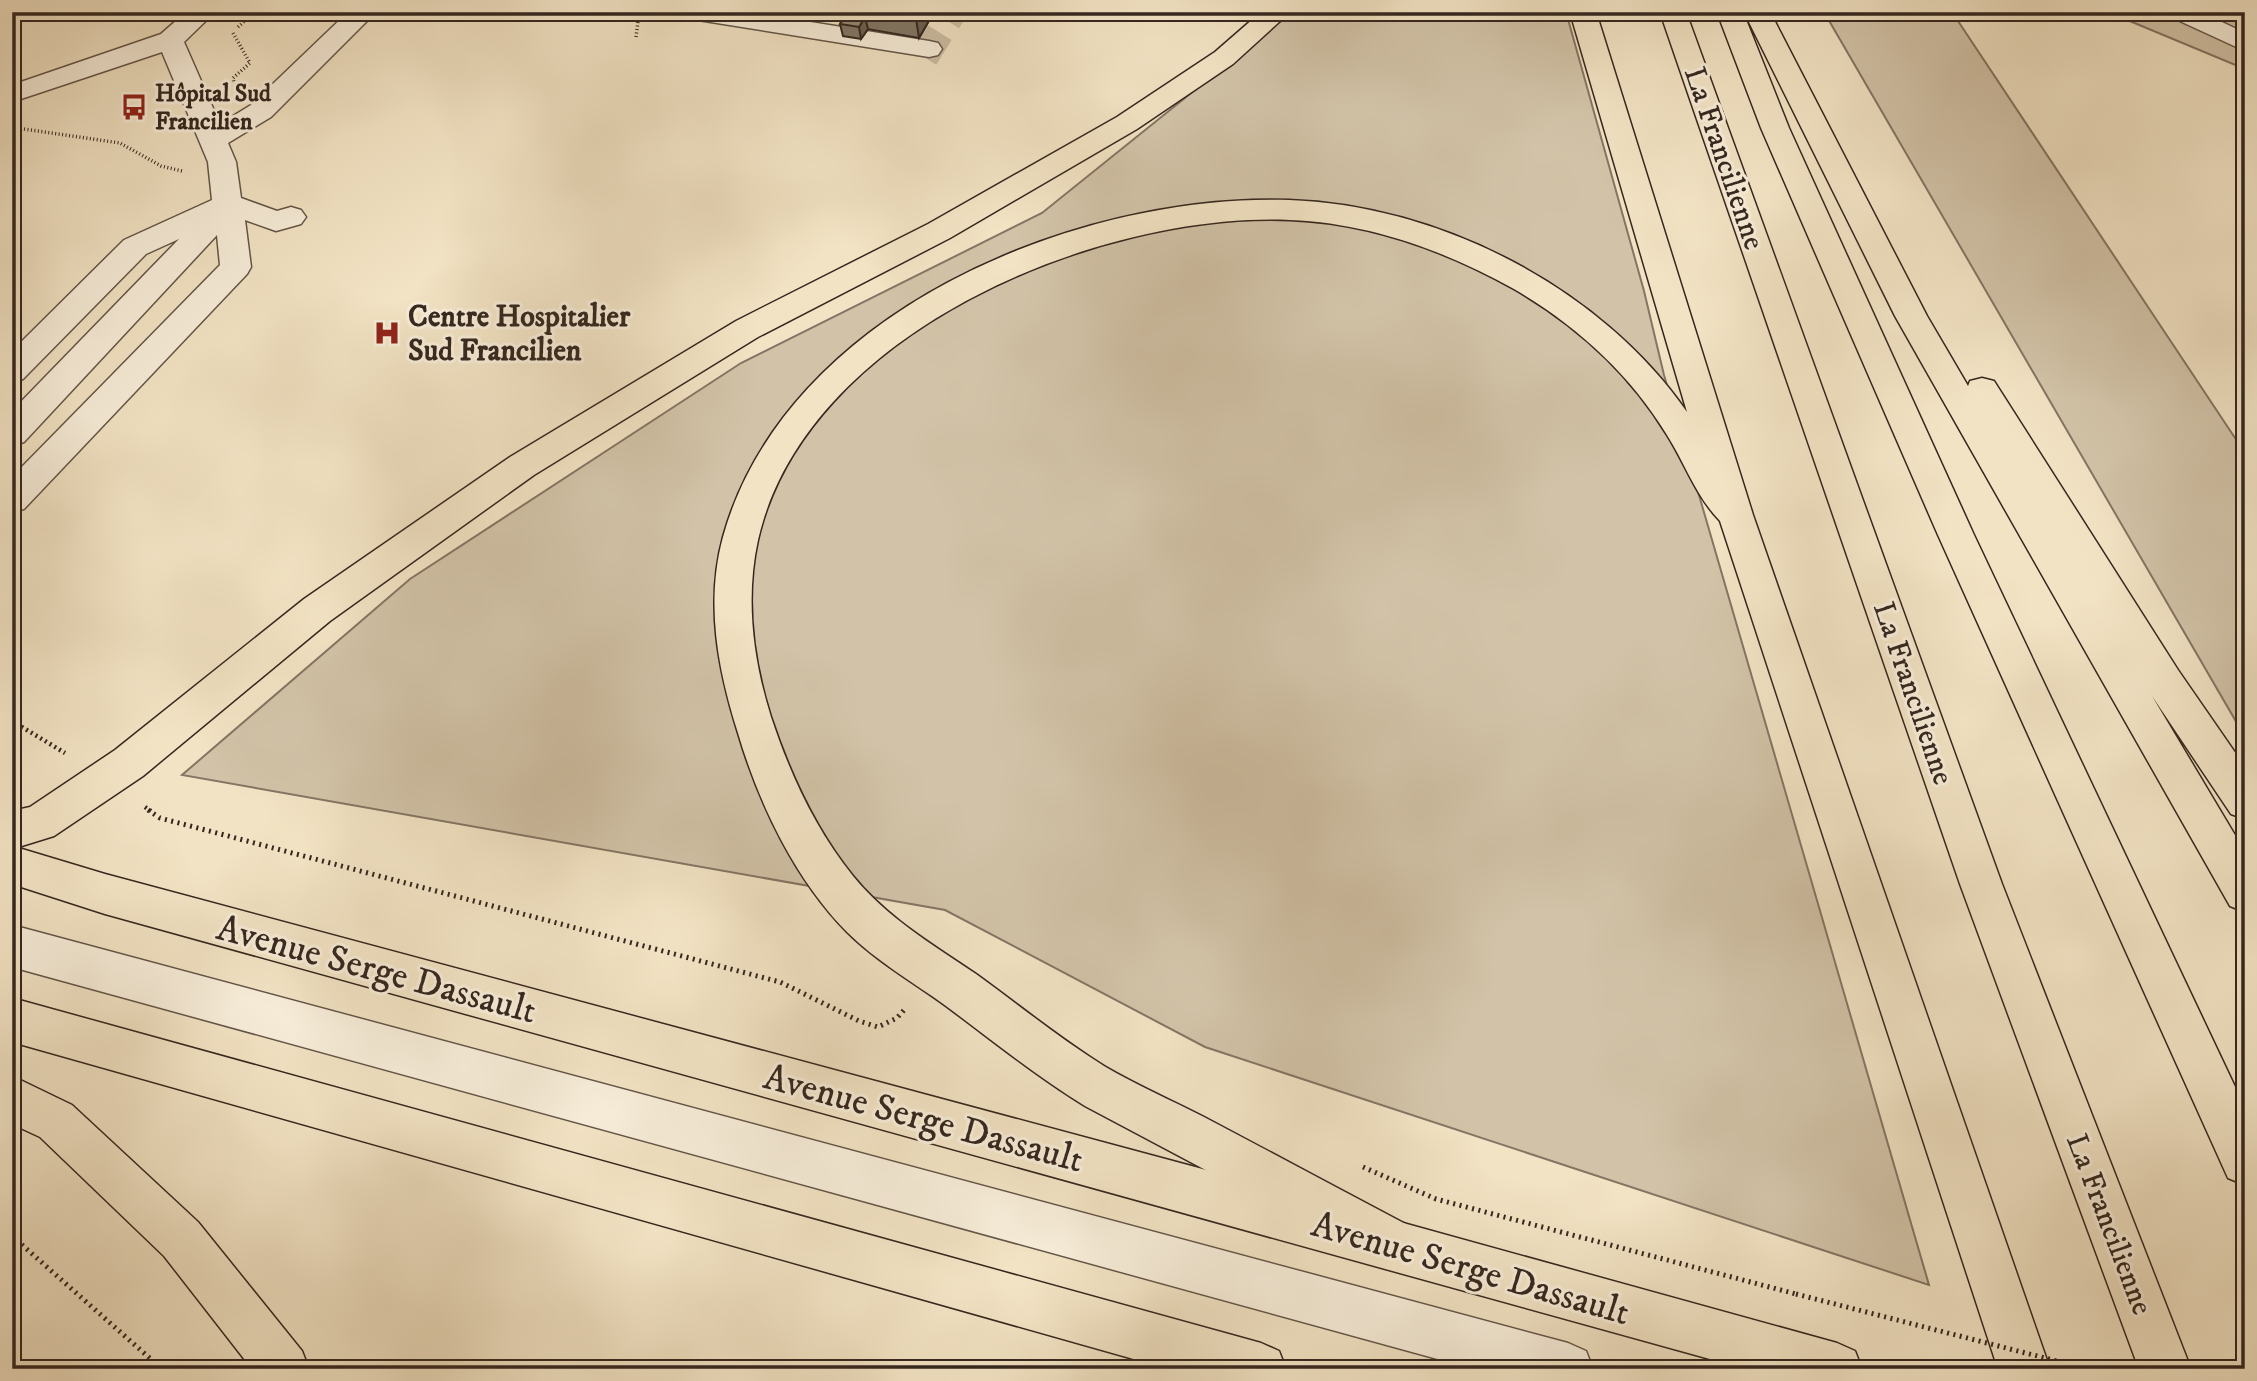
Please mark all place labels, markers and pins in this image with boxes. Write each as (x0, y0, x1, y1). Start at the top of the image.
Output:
place label: Hôpital Sud Francilien (155, 79, 272, 137)
bus stop icon: Hôpital Sud Francilien (119, 92, 149, 122)
place label: Centre Hospitalier Sud Francilien (408, 299, 631, 370)
hospital icon: Centre Hospitalier Sud Francilien (372, 318, 402, 348)

